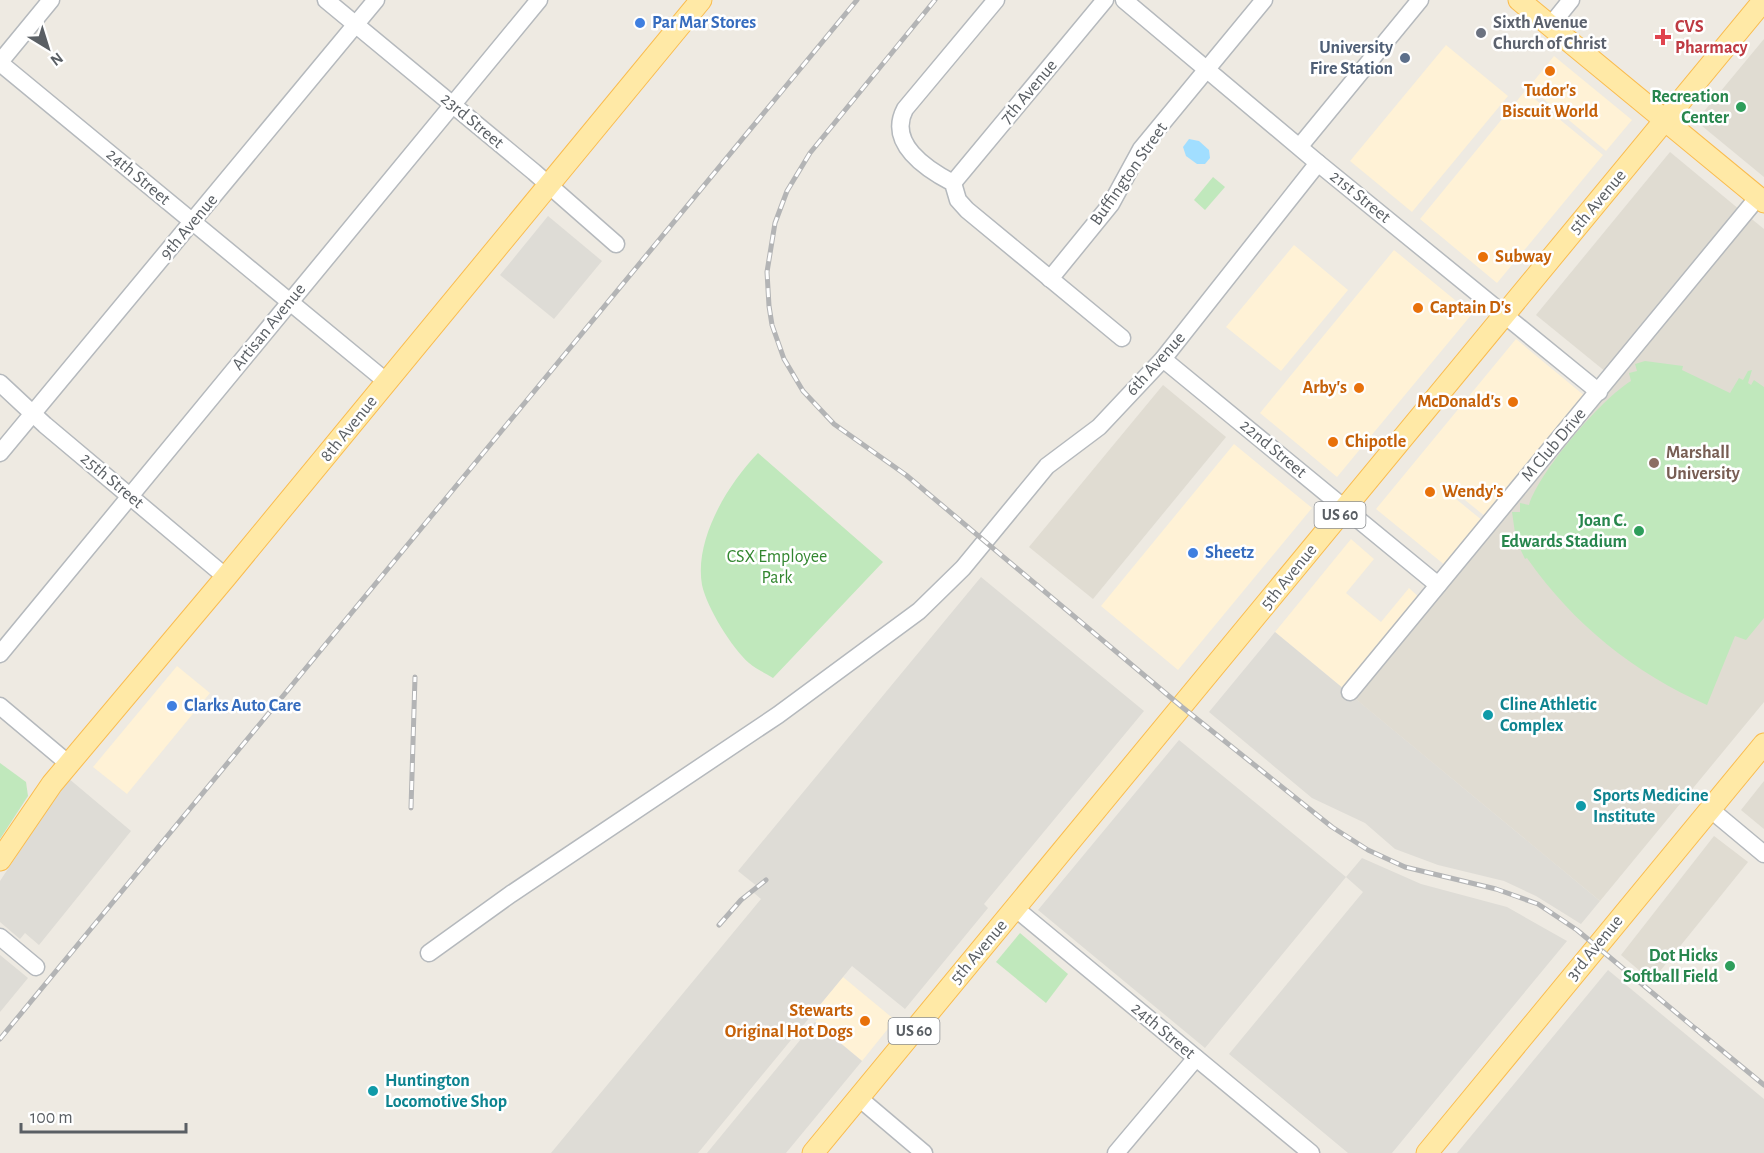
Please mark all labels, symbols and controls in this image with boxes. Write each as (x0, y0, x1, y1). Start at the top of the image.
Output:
place label: Par Mar Stores (652, 14, 756, 32)
place label: Sixth Avenue Church of Christ (1493, 14, 1607, 53)
marker: Par Mar Stores (633, 16, 647, 30)
north arrow (18, 18, 78, 78)
place label: CVS Pharmacy (1675, 18, 1748, 57)
marker: Sixth Avenue Church of Christ (1474, 26, 1488, 40)
marker: CVS Pharmacy (1656, 30, 1670, 44)
place label: University Fire Station (1310, 39, 1394, 78)
text: N (47, 49, 66, 69)
marker: University Fire Station (1398, 51, 1412, 65)
street label: 7th Avenue (997, 56, 1061, 128)
marker: Tudor's Biscuit World (1543, 64, 1557, 78)
place label: Tudor's Biscuit World (1502, 82, 1599, 121)
place label: Recreation Center (1651, 88, 1730, 127)
street label: 23rd Street (437, 90, 507, 153)
marker: Recreation Center (1734, 100, 1748, 114)
street label: Buffington Street (1087, 119, 1171, 229)
street label: 24th Street (103, 145, 174, 209)
street label: 5th Avenue (1566, 166, 1630, 238)
street label: 21st Street (1326, 167, 1394, 227)
street label: 9th Avenue (157, 191, 221, 263)
place label: Subway (1495, 248, 1552, 266)
marker: Subway (1476, 250, 1490, 264)
street label: Artisan Avenue (229, 280, 309, 374)
place label: Captain D's (1430, 299, 1511, 317)
marker: Captain D's (1411, 301, 1425, 315)
street label: 6th Avenue (1123, 329, 1189, 399)
place label: Arby's (1302, 379, 1347, 397)
marker: Arby's (1352, 381, 1366, 395)
street label: 8th Avenue (317, 393, 381, 465)
place label: McDonald's (1417, 393, 1501, 411)
marker: McDonald's (1506, 395, 1520, 409)
street label: M Club Drive (1518, 405, 1590, 485)
street label: 22nd Street (1236, 416, 1310, 482)
place label: Chipotle (1345, 433, 1406, 451)
marker: Chipotle (1326, 435, 1340, 449)
place label: Marshall University (1666, 444, 1741, 483)
street label: 25th Street (77, 450, 147, 513)
marker: Marshall University (1647, 456, 1661, 470)
place label: Wendy's (1442, 483, 1504, 501)
marker: Wendy's (1423, 485, 1437, 499)
road number: US 60 (1314, 502, 1366, 528)
place label: Joan C. Edwards Stadium (1501, 512, 1627, 551)
marker: Joan C. Edwards Stadium (1632, 524, 1646, 538)
street label: 5th Avenue (1257, 541, 1321, 613)
place label: Sheetz (1205, 544, 1254, 562)
marker: Sheetz (1186, 546, 1200, 560)
park label: CSX Employee Park (727, 548, 827, 587)
place label: Cline Athletic Complex (1500, 696, 1597, 735)
place label: Clarks Auto Care (184, 697, 301, 715)
marker: Clarks Auto Care (165, 699, 179, 713)
marker: Cline Athletic Complex (1481, 708, 1495, 722)
place label: Sports Medicine Institute (1593, 787, 1709, 826)
marker: Sports Medicine Institute (1574, 799, 1588, 813)
street label: 3rd Avenue (1563, 912, 1627, 984)
street label: 5th Avenue (947, 916, 1011, 988)
place label: Dot Hicks Softball Field (1623, 947, 1719, 986)
marker: Dot Hicks Softball Field (1723, 959, 1737, 973)
street label: 24th Street (1128, 999, 1199, 1063)
place label: Stewarts Original Hot Dogs (725, 1002, 853, 1041)
marker: Stewarts Original Hot Dogs (858, 1014, 872, 1028)
road number: US 60 (888, 1018, 940, 1044)
place label: Huntington Locomotive Shop (385, 1072, 507, 1111)
marker: Huntington Locomotive Shop (366, 1084, 380, 1098)
scale bar (21, 1096, 186, 1134)
text: 100 m (30, 1109, 73, 1127)

